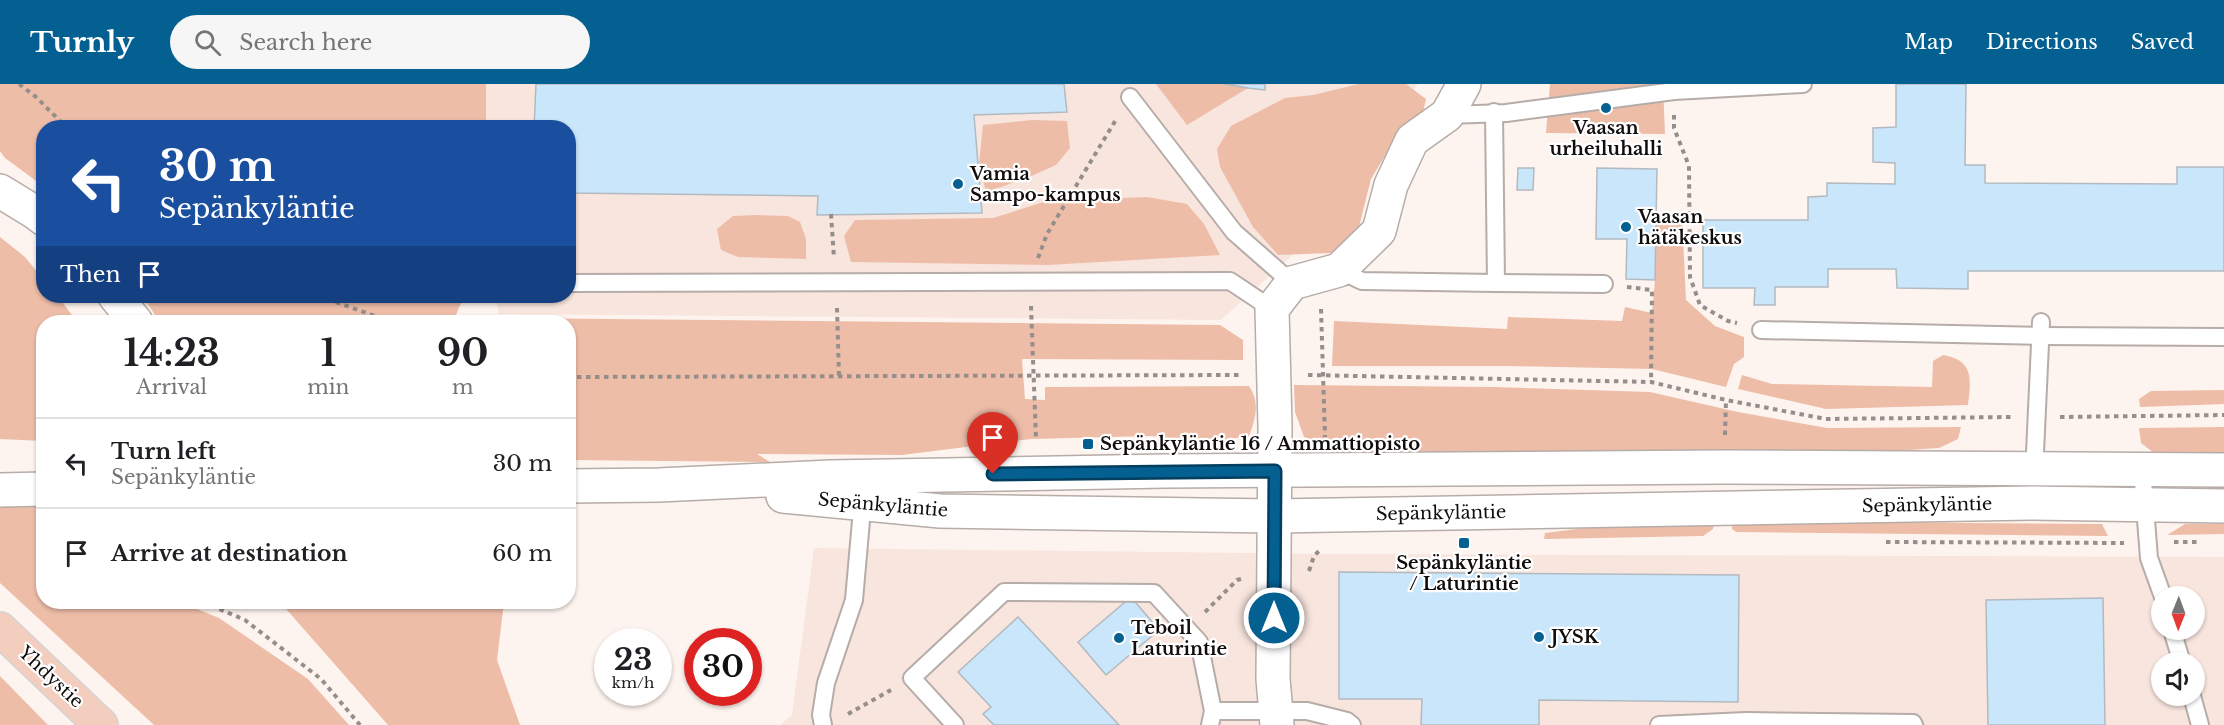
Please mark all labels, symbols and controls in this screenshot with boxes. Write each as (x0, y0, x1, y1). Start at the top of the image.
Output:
search box (170, 15, 590, 69)
text: Turnly (30, 25, 134, 60)
icon: search (191, 26, 224, 59)
text: Search here (239, 29, 372, 56)
text: Map (1904, 29, 1953, 55)
text: Directions (1986, 29, 2098, 55)
text: Saved (2131, 29, 2194, 55)
marker: Vaasan urheiluhalli (1599, 101, 1613, 115)
place label: Vaasan urheiluhalli (1549, 117, 1663, 160)
text: 30 m (159, 140, 275, 192)
icon: left (60, 144, 138, 222)
place label: Vamia Sampo-kampus (969, 163, 1121, 206)
marker: Vamia Sampo-kampus (951, 177, 965, 191)
text: Sepänkyläntie (159, 192, 355, 225)
place label: Vaasan hätäkeskus (1637, 206, 1742, 249)
marker: Vaasan hätäkeskus (1619, 220, 1633, 234)
icon: arrive (133, 258, 166, 291)
text: Then (60, 261, 121, 288)
text: 14:23 (124, 331, 220, 376)
text: 1 (321, 331, 336, 376)
text: 90 (437, 331, 488, 376)
text: Arrival (136, 375, 207, 399)
text: min (307, 375, 349, 399)
text: m (452, 375, 473, 399)
pin (967, 412, 1018, 474)
icon: arrive (976, 421, 1009, 454)
place label: Sepänkyläntie 16 / Ammattiopisto (1100, 433, 1420, 455)
marker: Sepänkyläntie 16 / Ammattiopisto (1081, 437, 1095, 451)
text: Turn left (111, 438, 216, 465)
icon: left (60, 447, 93, 480)
text: 30 m (493, 450, 552, 477)
text: Sepänkyläntie (111, 465, 256, 489)
street label: Sepänkyläntie (817, 488, 949, 522)
street label: Sepänkyläntie (1862, 493, 1992, 517)
street label: Sepänkyläntie (1376, 501, 1506, 525)
marker: Sepänkyläntie / Laturintie (1457, 536, 1471, 550)
icon: arrive (60, 537, 93, 570)
text: Arrive at destination (111, 540, 348, 567)
text: 60 m (492, 540, 552, 567)
place label: Sepänkyläntie / Laturintie (1396, 552, 1532, 595)
position arrow (1242, 586, 1306, 650)
north arrow (2151, 586, 2205, 640)
map controls (2151, 586, 2205, 706)
place label: Teboil Laturintie (1131, 617, 1227, 660)
place label: JYSK (1547, 626, 1600, 648)
speed limit sign: 30 (684, 628, 762, 706)
marker: JYSK (1532, 630, 1546, 644)
marker: Teboil Laturintie (1112, 631, 1126, 645)
street label: Yhdystie (13, 641, 88, 713)
text: 23 (614, 641, 652, 678)
button: sound (2151, 652, 2205, 706)
text: km/h (612, 673, 654, 692)

